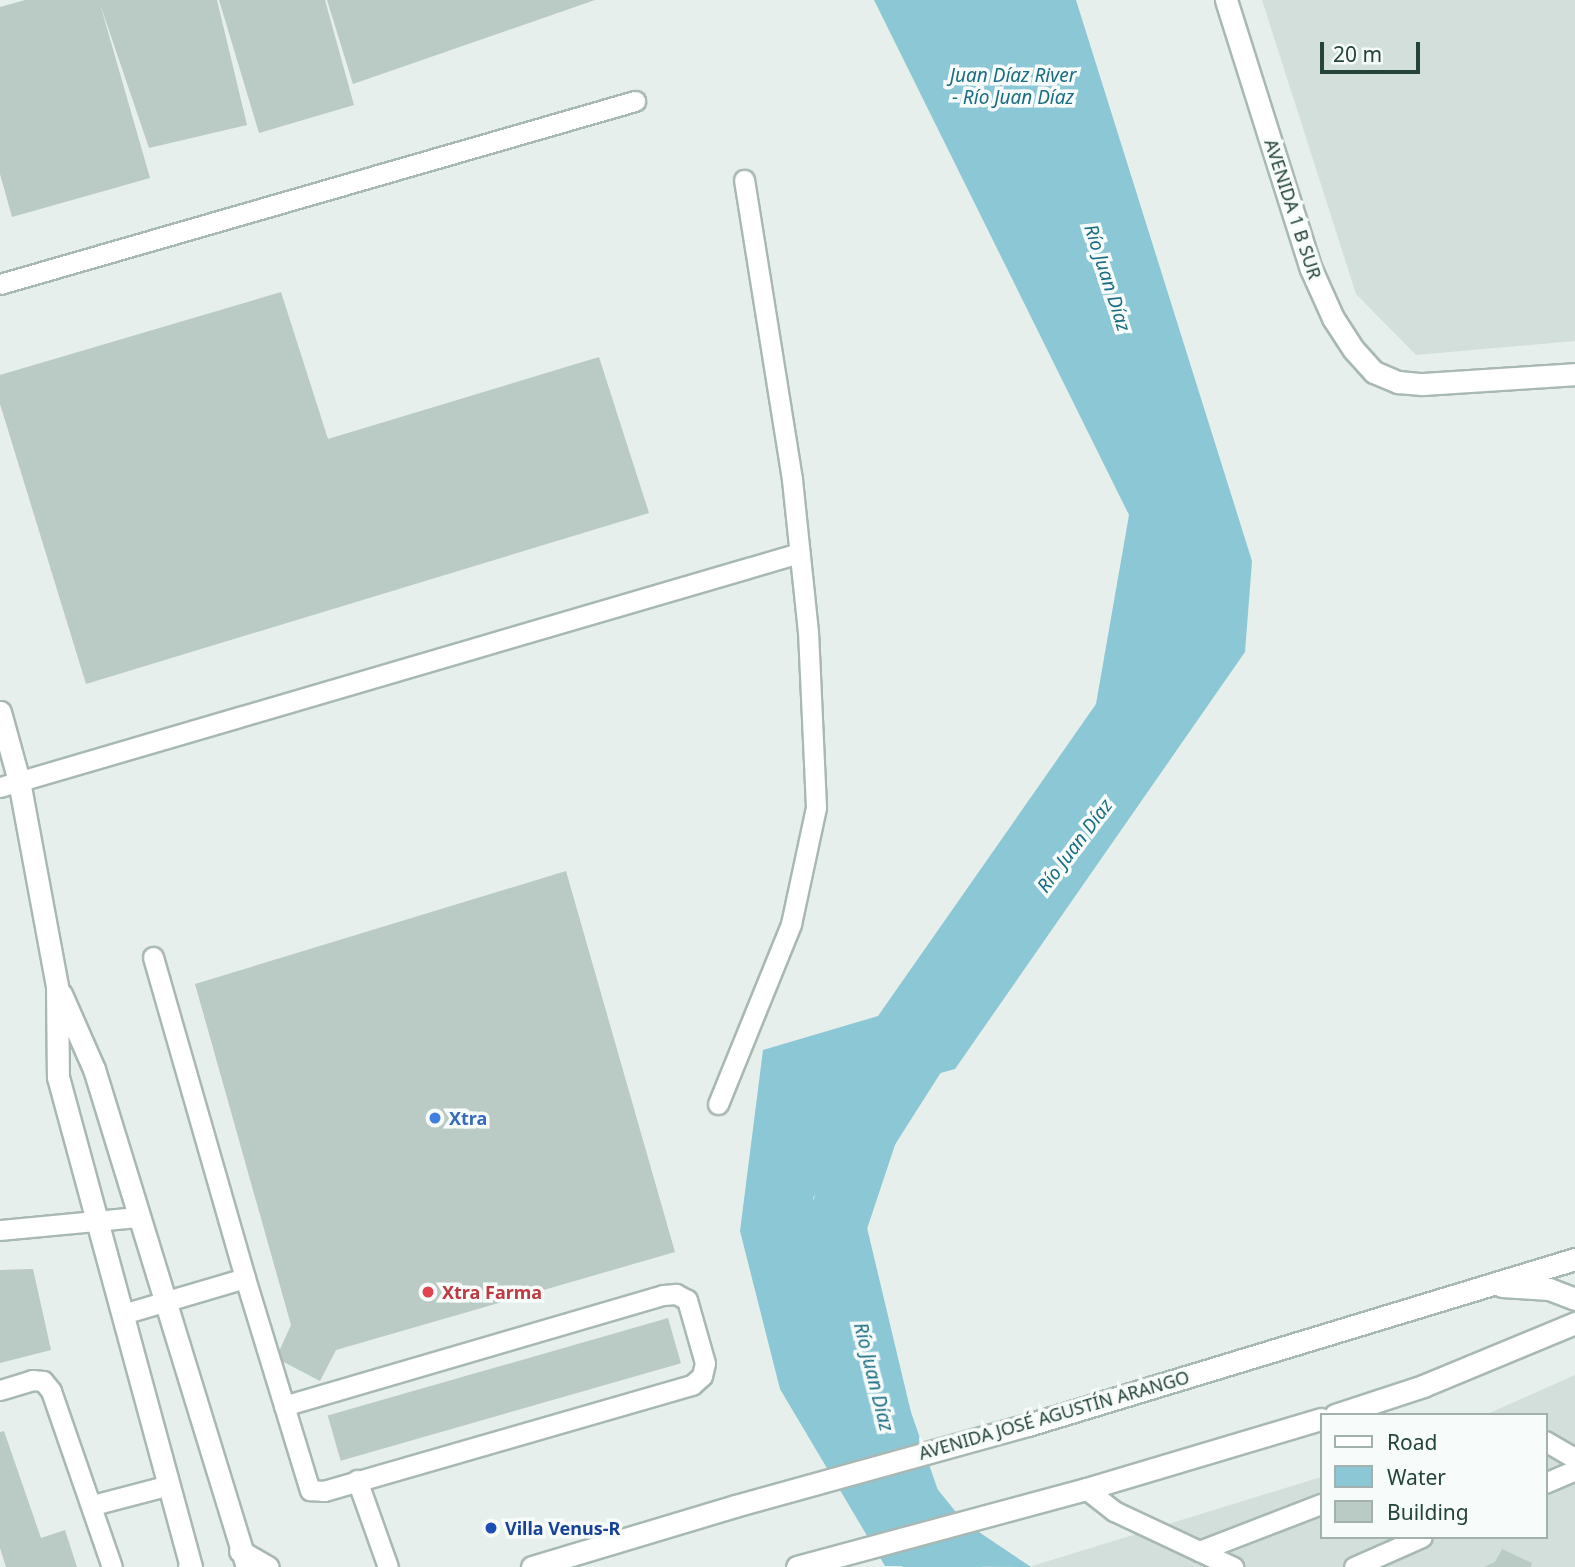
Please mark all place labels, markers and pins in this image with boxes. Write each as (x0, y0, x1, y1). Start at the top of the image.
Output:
place label: Xtra (449, 1107, 487, 1129)
marker: Xtra (427, 1110, 443, 1126)
place label: Xtra Farma (442, 1281, 542, 1303)
marker: Xtra Farma (420, 1284, 436, 1300)
place label: Villa Venus-R (505, 1517, 620, 1539)
marker: Villa Venus-R (483, 1520, 499, 1536)

